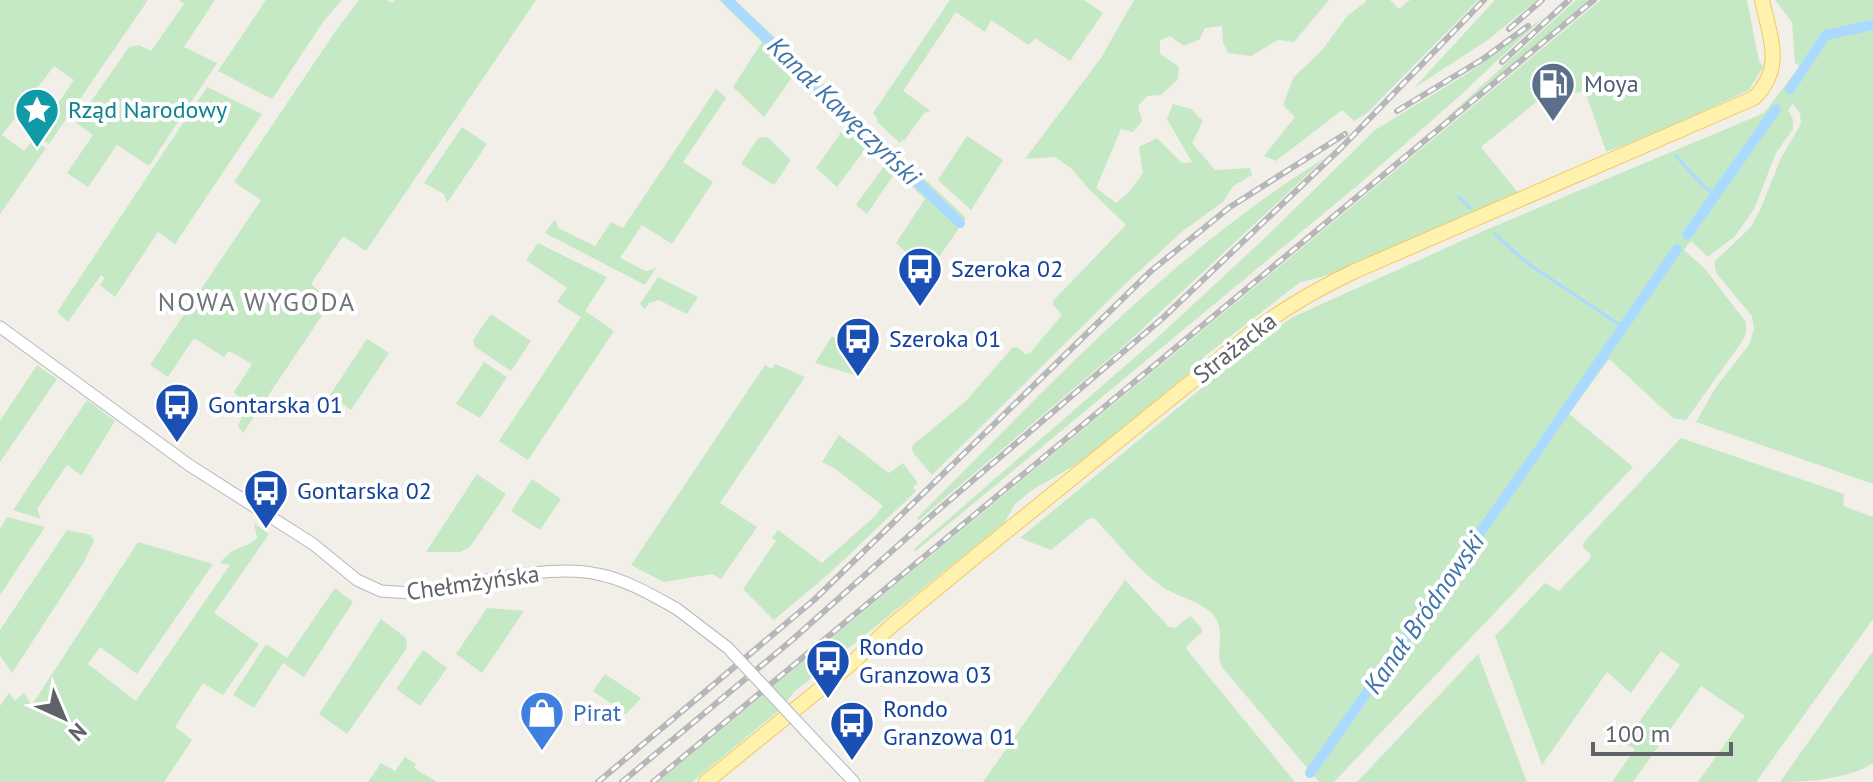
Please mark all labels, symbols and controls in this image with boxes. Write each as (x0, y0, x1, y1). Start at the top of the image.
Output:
water label: Kanał Kawęczyński (761, 29, 929, 193)
fuel station icon: Moya (1529, 60, 1577, 123)
place label: Moya (1584, 68, 1639, 99)
place icon: Rząd Narodowy (13, 86, 61, 149)
place label: Rząd Narodowy (68, 94, 227, 125)
bus stop icon: Szeroka 02 (896, 245, 944, 308)
place label: Szeroka 02 (951, 253, 1063, 284)
district label: NOWA WYGODA (158, 285, 356, 318)
street label: Strażacka (1187, 305, 1283, 390)
bus stop icon: Szeroka 01 (834, 315, 882, 378)
place label: Szeroka 01 (889, 323, 1001, 354)
bus stop icon: Gontarska 01 (153, 381, 201, 444)
place label: Gontarska 01 (208, 389, 343, 420)
bus stop icon: Gontarska 02 (242, 467, 290, 530)
place label: Gontarska 02 (297, 475, 432, 506)
water label: Kanał Bródnowski (1356, 525, 1492, 700)
street label: Chełmżyńska (405, 558, 541, 607)
place label: Rondo Granzowa 03 (859, 631, 992, 690)
bus stop icon: Rondo Granzowa 03 (804, 637, 852, 700)
north arrow (24, 678, 104, 758)
shop icon: Pirat (518, 689, 566, 752)
place label: Rondo Granzowa 01 (883, 693, 1016, 752)
place label: Pirat (573, 697, 621, 728)
bus stop icon: Rondo Granzowa 01 (828, 699, 876, 762)
scale bar (1593, 706, 1731, 756)
text: N (63, 717, 93, 747)
text: 100 m (1605, 718, 1670, 749)

